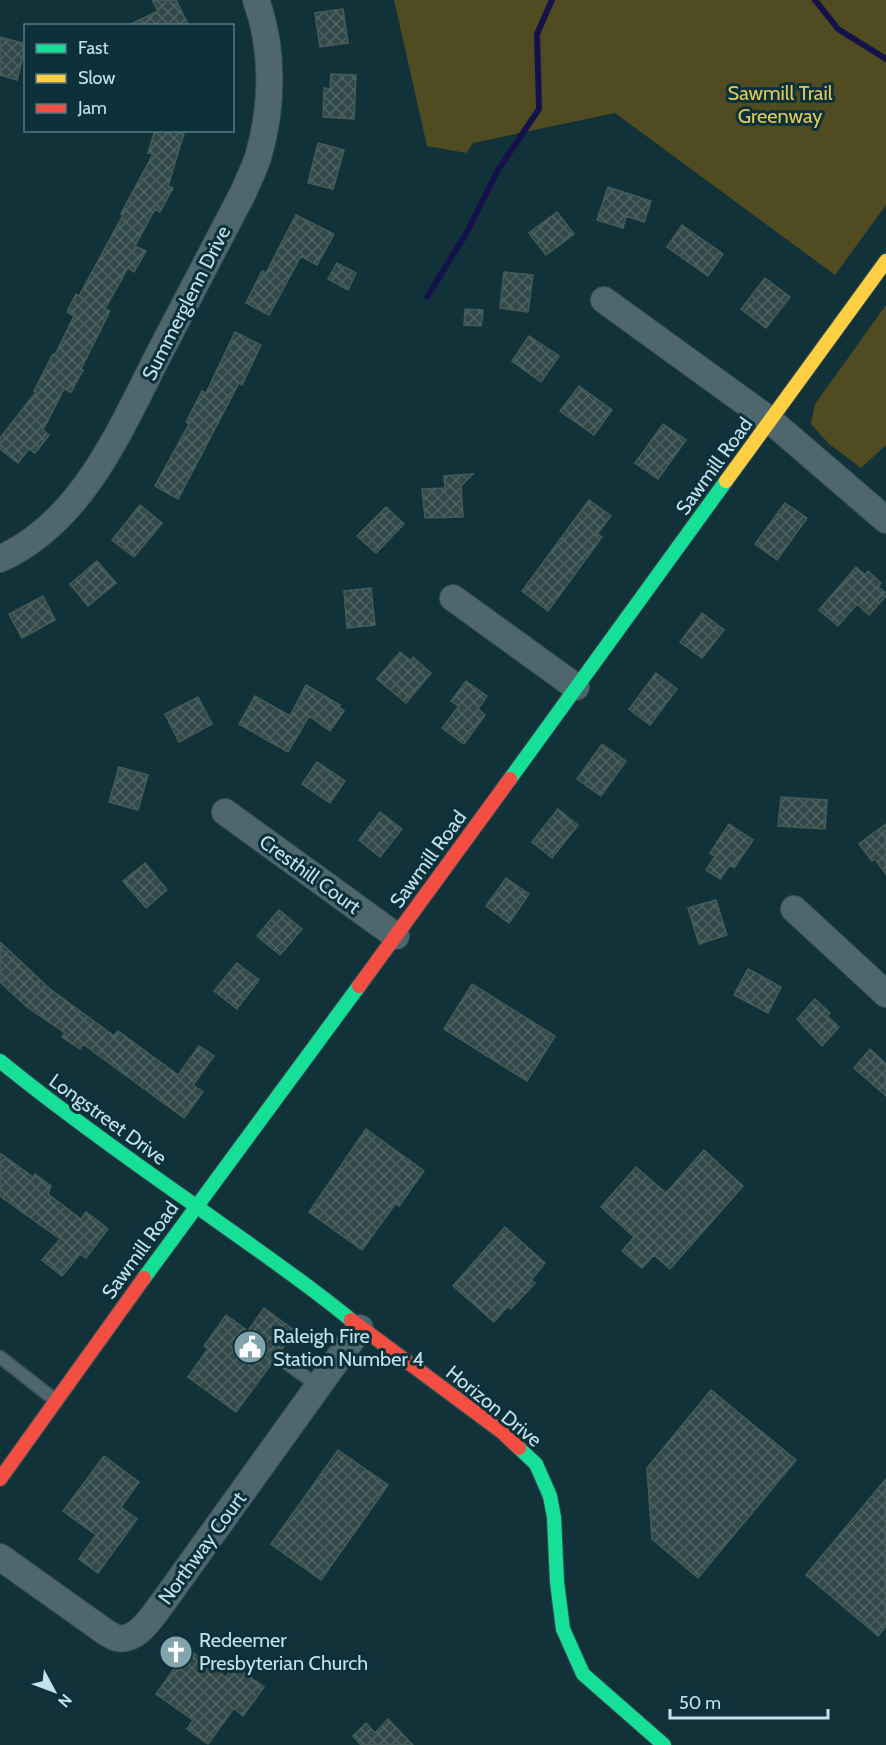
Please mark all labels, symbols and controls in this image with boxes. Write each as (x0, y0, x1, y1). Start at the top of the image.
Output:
legend (24, 24, 234, 132)
text: Fast (78, 37, 109, 59)
text: Slow (78, 67, 115, 89)
park label: Sawmill Trail Greenway (728, 81, 833, 128)
text: Jam (77, 97, 107, 119)
street label: Summerglenn Drive (137, 222, 235, 384)
street label: Sawmill Road (671, 413, 757, 519)
street label: Sawmill Road (385, 806, 471, 912)
street label: Cresthill Court (255, 829, 365, 919)
street label: Longstreet Drive (44, 1068, 172, 1170)
street label: Sawmill Road (97, 1197, 183, 1303)
place label: Raleigh Fire Station Number 4 (273, 1324, 424, 1371)
public building icon: Raleigh Fire Station Number 4 (232, 1329, 268, 1365)
street label: Horizon Drive (441, 1360, 547, 1452)
street label: Northway Court (153, 1487, 251, 1609)
place label: Redeemer Presbyterian Church (199, 1628, 368, 1675)
church icon: Redeemer Presbyterian Church (158, 1634, 194, 1670)
north arrow (24, 1661, 84, 1721)
scale bar (670, 1682, 828, 1720)
text: N (54, 1690, 76, 1711)
text: 50 m (679, 1692, 721, 1714)

